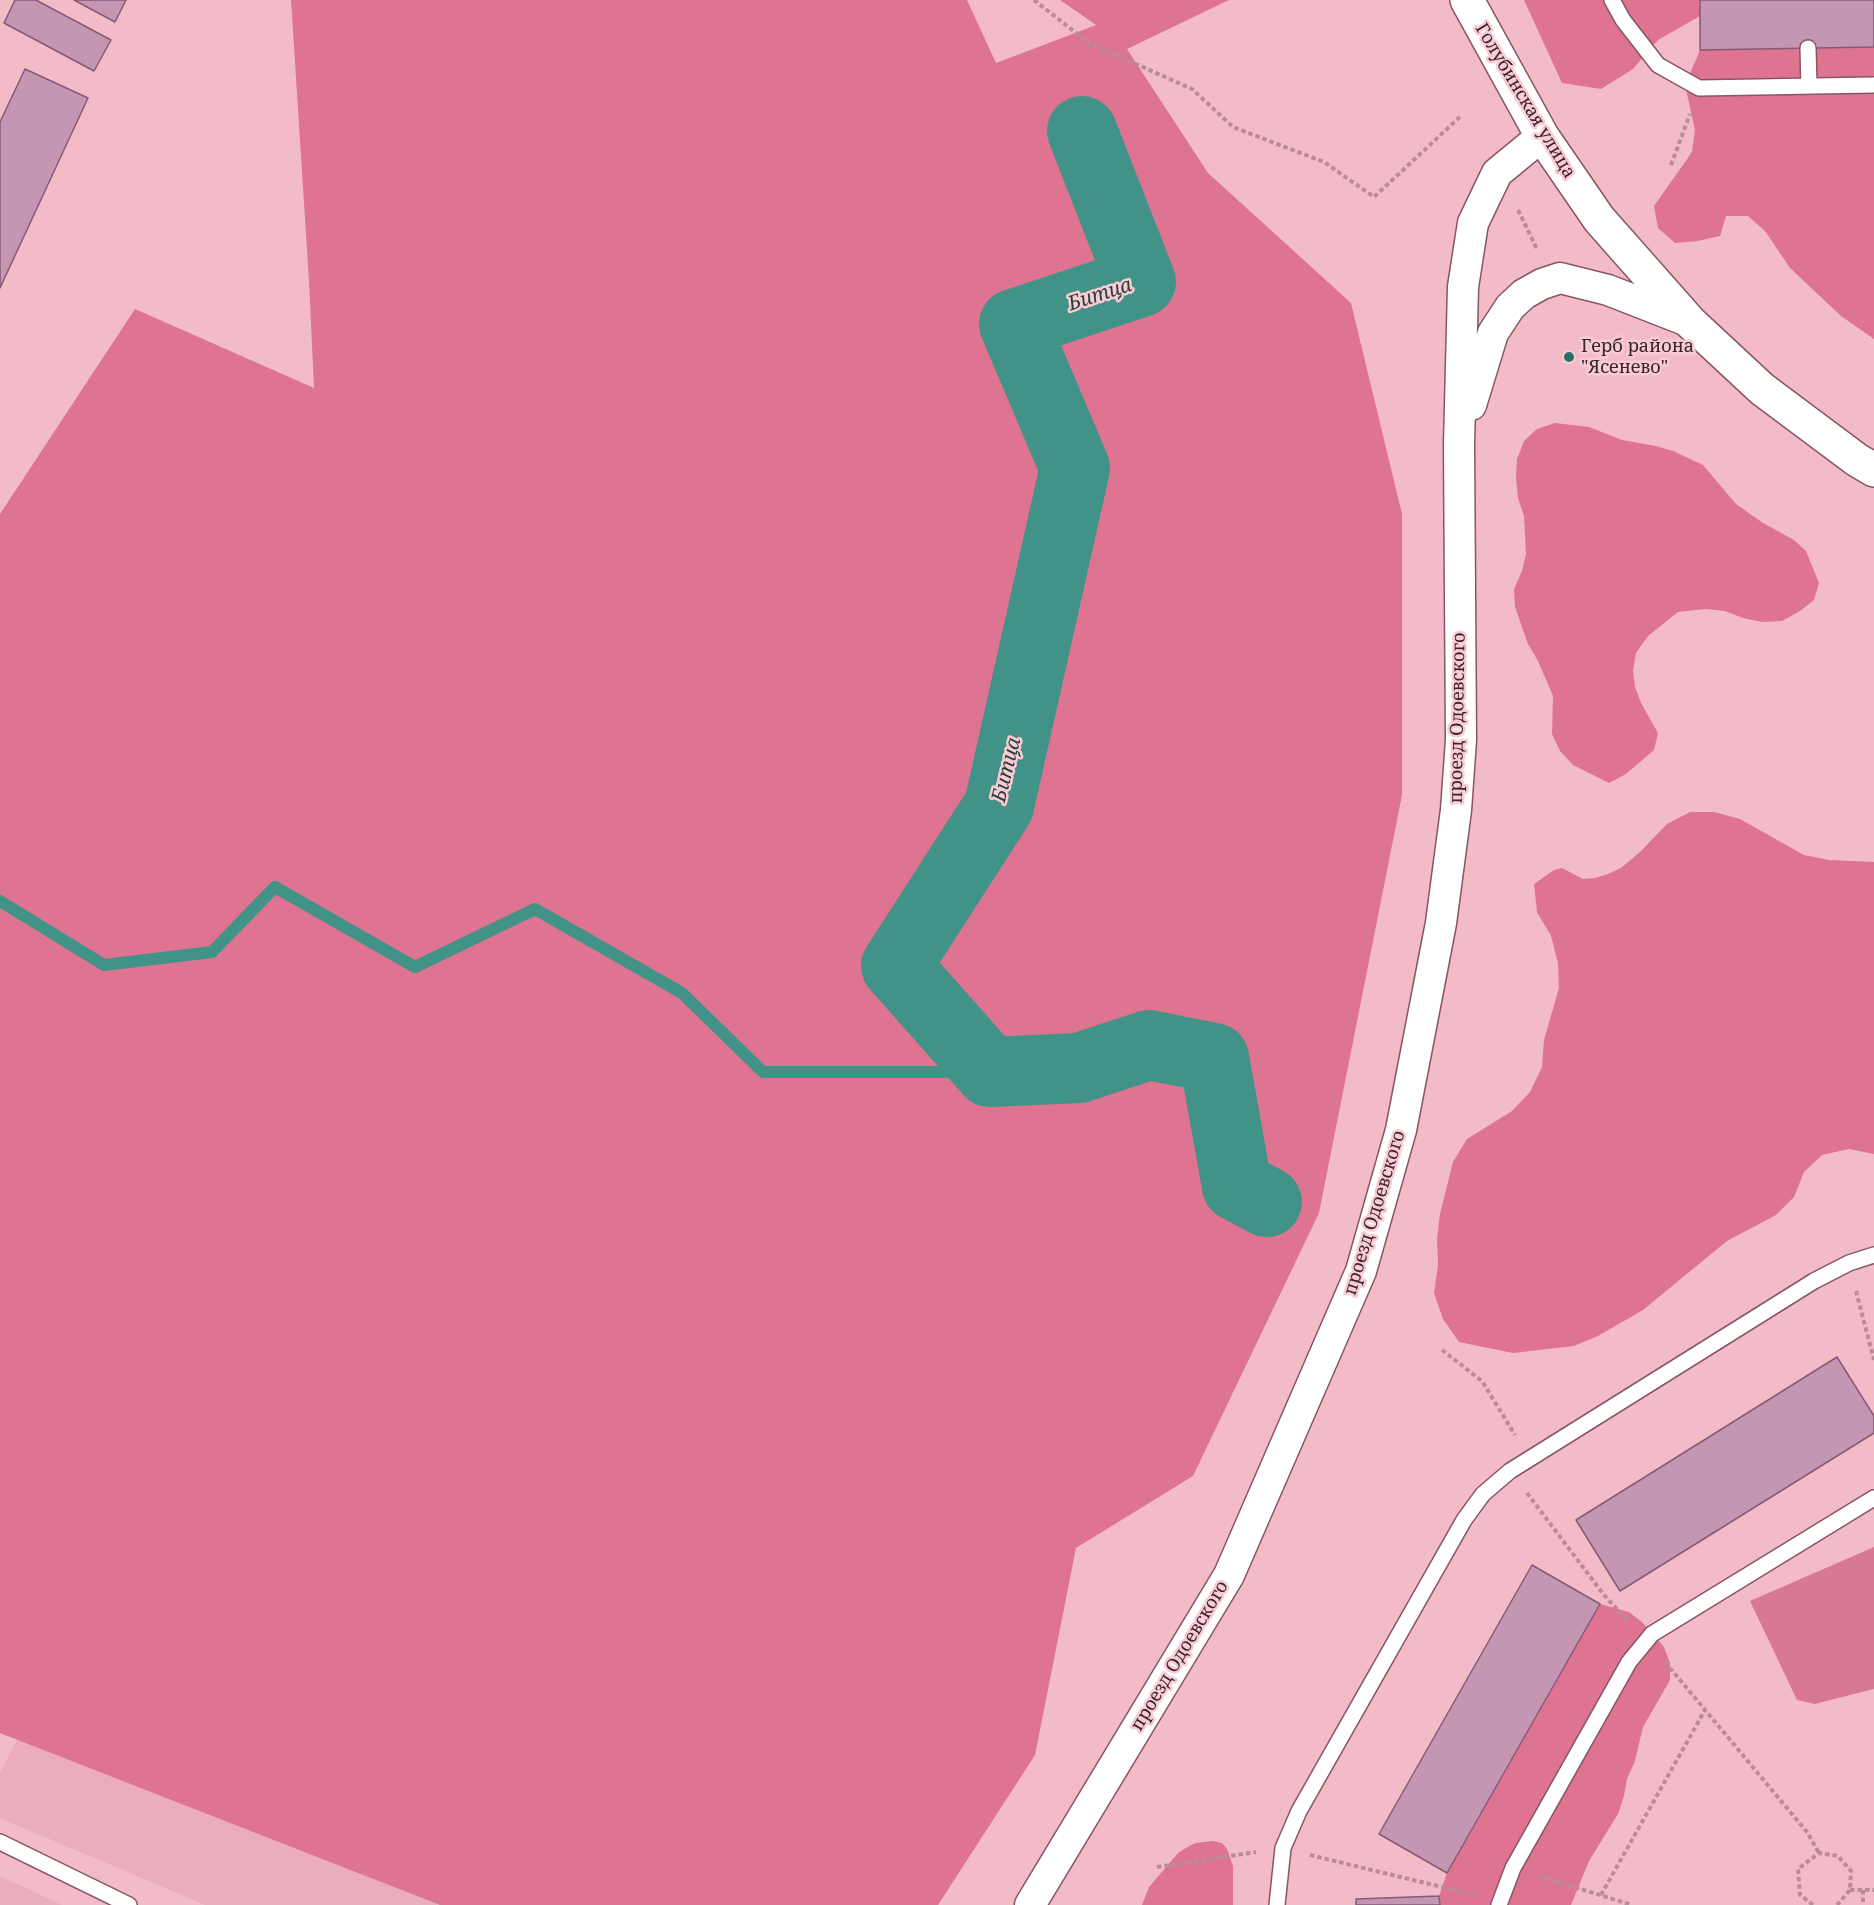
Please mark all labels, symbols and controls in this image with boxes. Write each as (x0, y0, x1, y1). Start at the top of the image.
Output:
street label: Голубинская улица (1470, 20, 1580, 182)
water label: Битца (1065, 273, 1135, 317)
place label: Герб района "Ясенево" (1581, 336, 1694, 378)
marker: Герб района "Ясенево" (1562, 350, 1576, 364)
street label: проезд Одоевского (1446, 632, 1470, 804)
water label: Битца (987, 735, 1027, 805)
street label: проезд Одоевского (1340, 1128, 1410, 1298)
street label: проезд Одоевского (1127, 1577, 1233, 1735)

